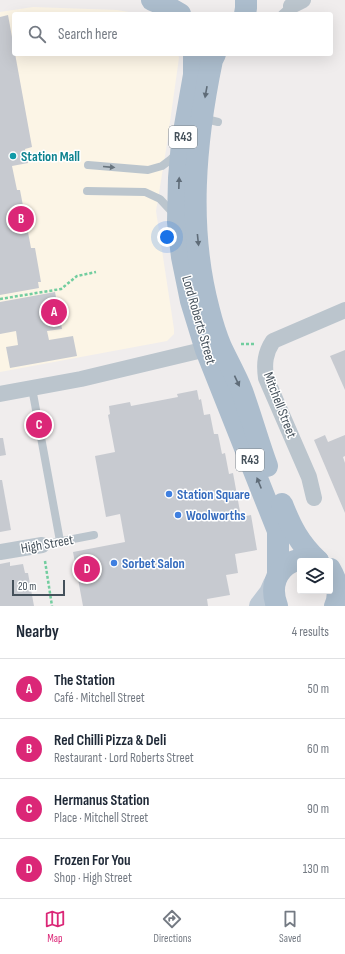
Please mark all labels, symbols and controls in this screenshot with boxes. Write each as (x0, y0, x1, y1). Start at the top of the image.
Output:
search box (12, 12, 333, 56)
icon: search (26, 23, 48, 45)
text: Search here (58, 25, 118, 44)
one-way arrow (202, 86, 208, 98)
road number: R43 (169, 126, 197, 148)
place label: Station Mall (21, 148, 80, 165)
marker: Station Mall (8, 151, 18, 161)
one-way arrow (103, 164, 115, 170)
one-way arrow (176, 176, 182, 189)
pin: B (8, 204, 34, 234)
your location (157, 227, 177, 247)
one-way arrow (195, 234, 201, 246)
street label: Lord Roberts Street (178, 274, 220, 366)
pin: A (41, 297, 67, 327)
street label: Mitchell Street (260, 370, 300, 440)
one-way arrow (234, 375, 240, 386)
pin: C (26, 410, 52, 440)
road number: R43 (236, 449, 264, 471)
one-way arrow (255, 477, 261, 489)
place label: Station Square (177, 486, 250, 503)
marker: Station Square (164, 489, 174, 499)
place label: Woolworths (186, 507, 246, 524)
marker: Woolworths (173, 510, 183, 520)
street label: High Street (19, 531, 75, 557)
pin: D (74, 554, 100, 584)
place label: Sorbet Salon (122, 555, 185, 572)
marker: Sorbet Salon (109, 558, 119, 568)
map controls (297, 558, 333, 594)
button: layers (297, 558, 333, 594)
scale bar (12, 578, 65, 597)
text: 20 m (18, 580, 36, 593)
text: Nearby (16, 622, 59, 642)
text: 4 results (292, 624, 329, 640)
text: The Station (54, 671, 115, 690)
text: A (26, 681, 32, 697)
text: 50 m (308, 681, 329, 697)
text: Café · Mitchell Street (54, 690, 145, 706)
text: Red Chilli Pizza & Deli (54, 731, 166, 750)
text: B (26, 741, 32, 757)
text: 60 m (307, 741, 329, 757)
text: Restaurant · Lord Roberts Street (54, 750, 194, 766)
text: Hermanus Station (54, 791, 150, 810)
text: C (26, 801, 32, 817)
text: 90 m (307, 801, 329, 817)
text: Place · Mitchell Street (54, 810, 148, 826)
text: Frozen For You (54, 851, 131, 870)
text: D (26, 861, 32, 877)
text: 130 m (303, 861, 329, 877)
text: Shop · High Street (54, 870, 132, 886)
tab: Map (44, 908, 66, 945)
tab: Directions (154, 908, 191, 945)
tab: Saved (279, 908, 301, 945)

